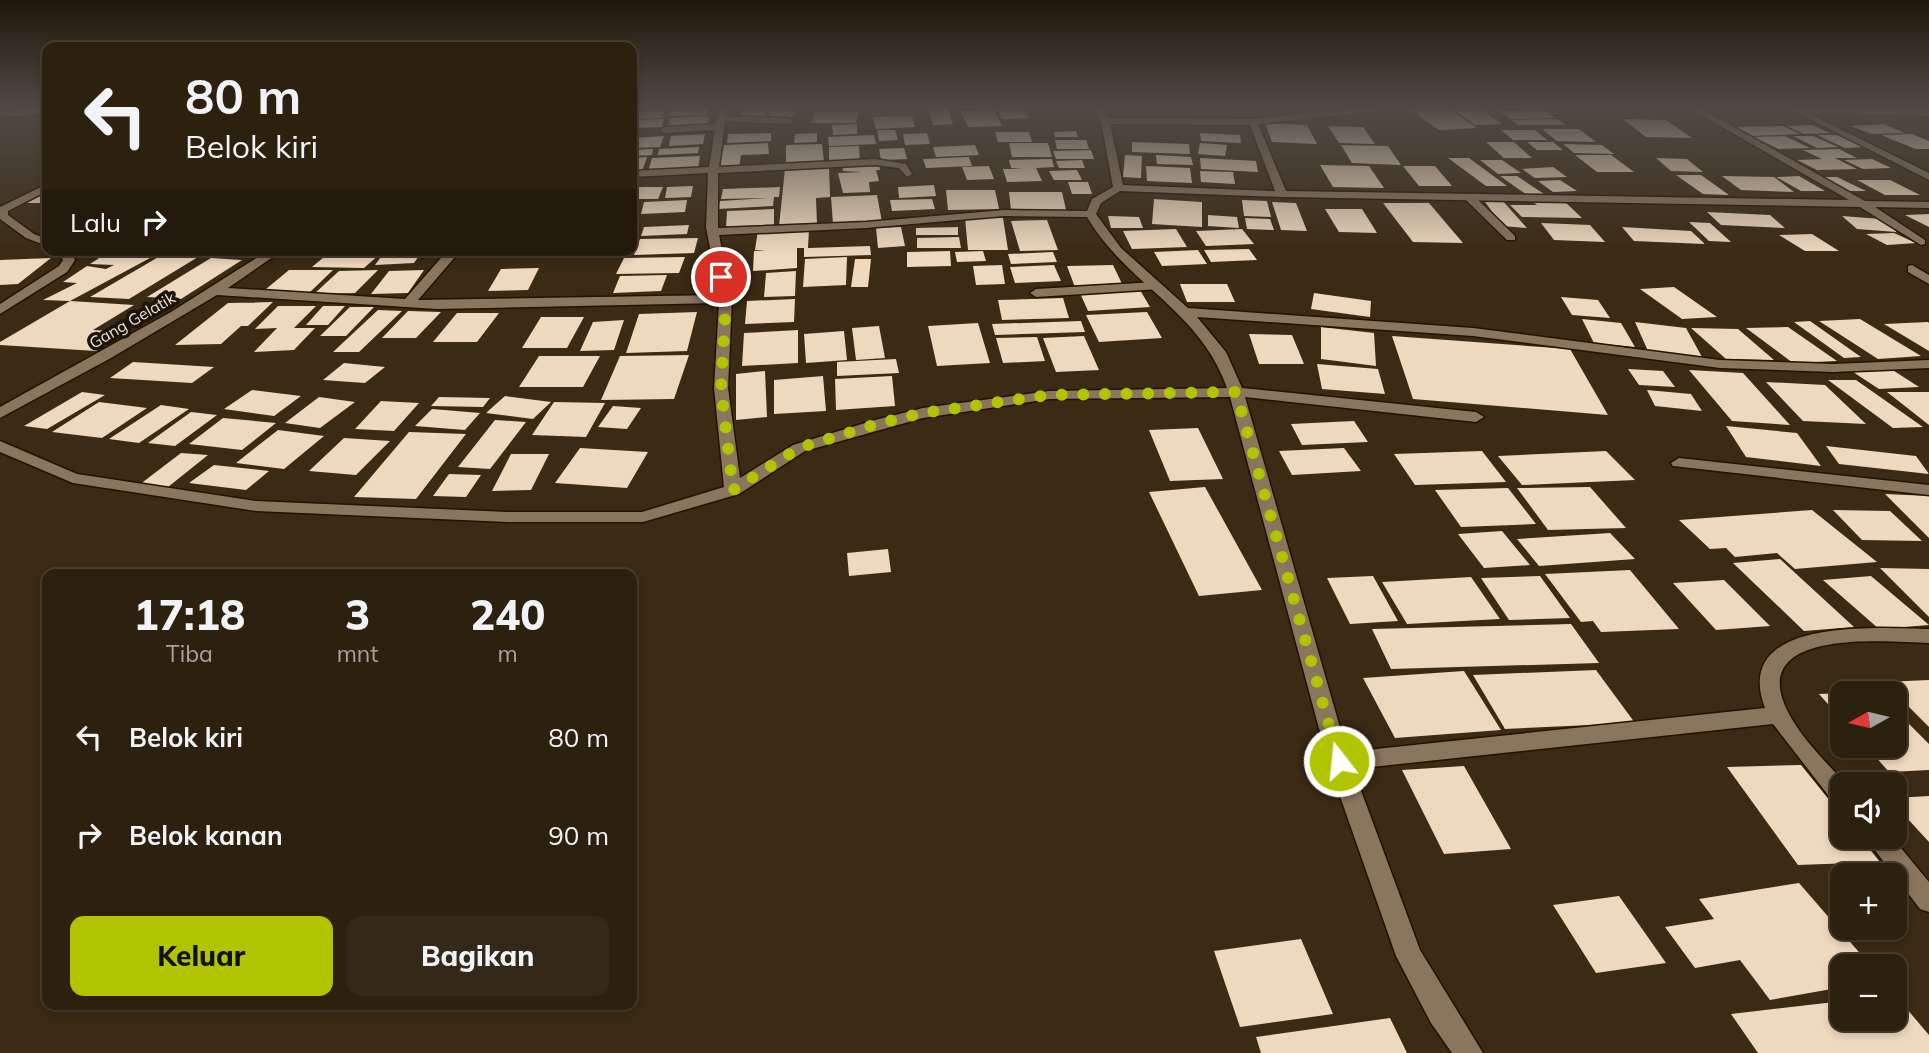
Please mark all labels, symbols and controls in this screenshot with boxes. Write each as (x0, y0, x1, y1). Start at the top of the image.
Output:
text: 80 m (185, 65, 301, 126)
icon: left (70, 70, 161, 161)
text: Belok kiri (185, 126, 318, 166)
icon: right (135, 203, 173, 241)
text: Lalu (70, 206, 121, 239)
pin (691, 247, 751, 307)
icon: arrive (702, 258, 740, 296)
street label: Gang Gelatik (85, 287, 179, 353)
text: 17:18 (133, 588, 245, 641)
text: 3 (345, 588, 370, 641)
text: 240 (470, 588, 545, 641)
text: Tiba (166, 639, 213, 668)
text: mnt (337, 639, 378, 668)
text: m (498, 639, 518, 668)
north arrow (1830, 681, 1908, 758)
map controls (1830, 681, 1907, 1031)
icon: left (70, 718, 108, 756)
text: Belok kiri (129, 721, 243, 754)
text: 80 m (548, 721, 609, 754)
position arrow (1302, 724, 1376, 798)
button: sound (1830, 772, 1907, 849)
icon: right (70, 816, 108, 854)
text: Belok kanan (129, 819, 283, 852)
text: 90 m (548, 819, 609, 852)
button: + (1830, 863, 1907, 940)
button: Keluar (70, 916, 333, 996)
button: Bagikan (347, 916, 609, 996)
button: − (1830, 954, 1907, 1031)

